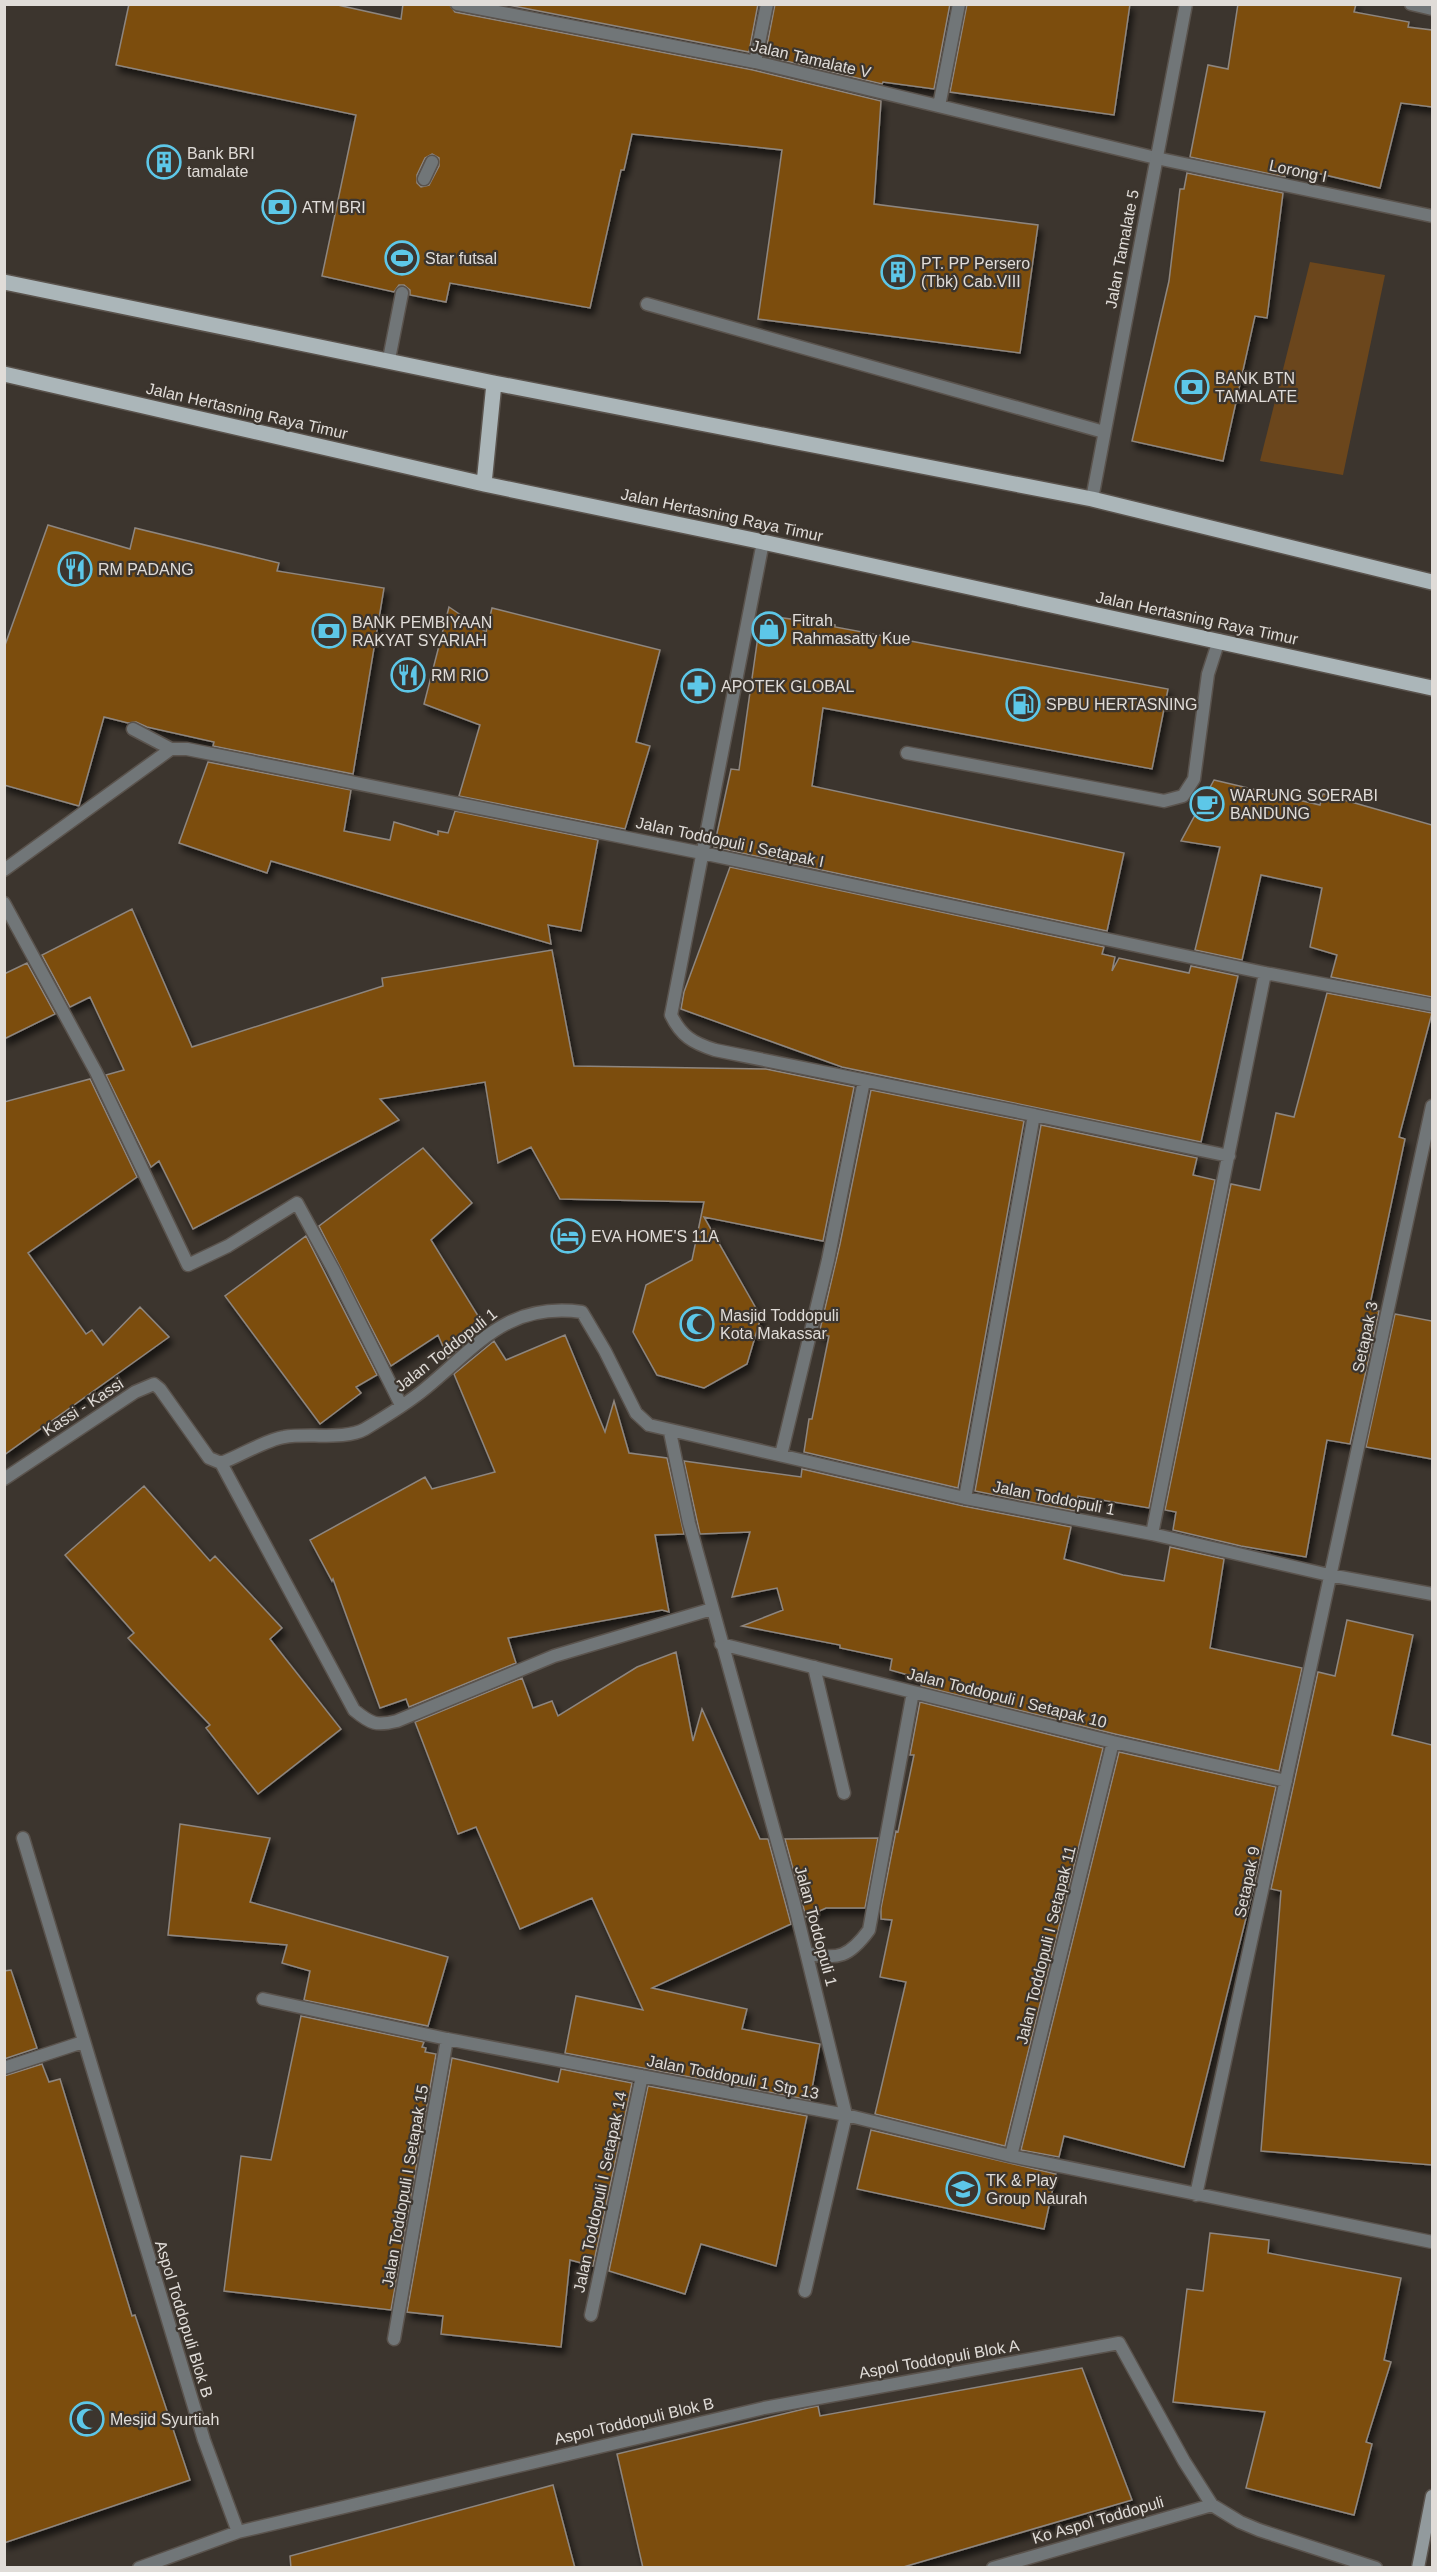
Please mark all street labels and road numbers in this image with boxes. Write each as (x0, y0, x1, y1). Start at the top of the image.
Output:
street label: Jalan Tamalate V (749, 37, 873, 81)
street label: Lorong I (1268, 157, 1328, 185)
street label: Jalan Tamalate 5 (1102, 188, 1142, 310)
street label: Jalan Hertasning Raya Timur (145, 380, 350, 443)
street label: Jalan Hertasning Raya Timur (619, 485, 825, 545)
street label: Jalan Hertasning Raya Timur (1094, 588, 1300, 648)
street label: Jalan Toddopuli I Setapak I (634, 814, 826, 870)
street label: Setapak 3 (1349, 1300, 1381, 1374)
street label: Jalan Toddopuli 1 (392, 1305, 500, 1395)
street label: Kassi - Kassi (40, 1375, 126, 1439)
street label: Jalan Toddopuli 1 (991, 1478, 1117, 1518)
street label: Jalan Toddopuli I Setapak 10 (905, 1665, 1109, 1731)
street label: Jalan Toddopuli I Setapak 11 (1013, 1844, 1079, 2046)
street label: Setapak 9 (1231, 1845, 1263, 1919)
street label: Jalan Toddopuli 1 (792, 1864, 840, 1988)
street label: Jalan Toddopuli 1 Stp 13 (646, 2052, 821, 2102)
street label: Jalan Toddopuli I Setapak 15 (379, 2083, 431, 2289)
street label: Jalan Toddopuli I Setapak 14 (570, 2090, 630, 2294)
street label: Aspol Toddopuli Blok B (152, 2238, 216, 2400)
street label: Aspol Toddopuli Blok A (858, 2336, 1021, 2381)
street label: Aspol Toddopuli Blok B (552, 2394, 716, 2448)
street label: Ko Aspol Toddopuli (1030, 2493, 1166, 2547)

